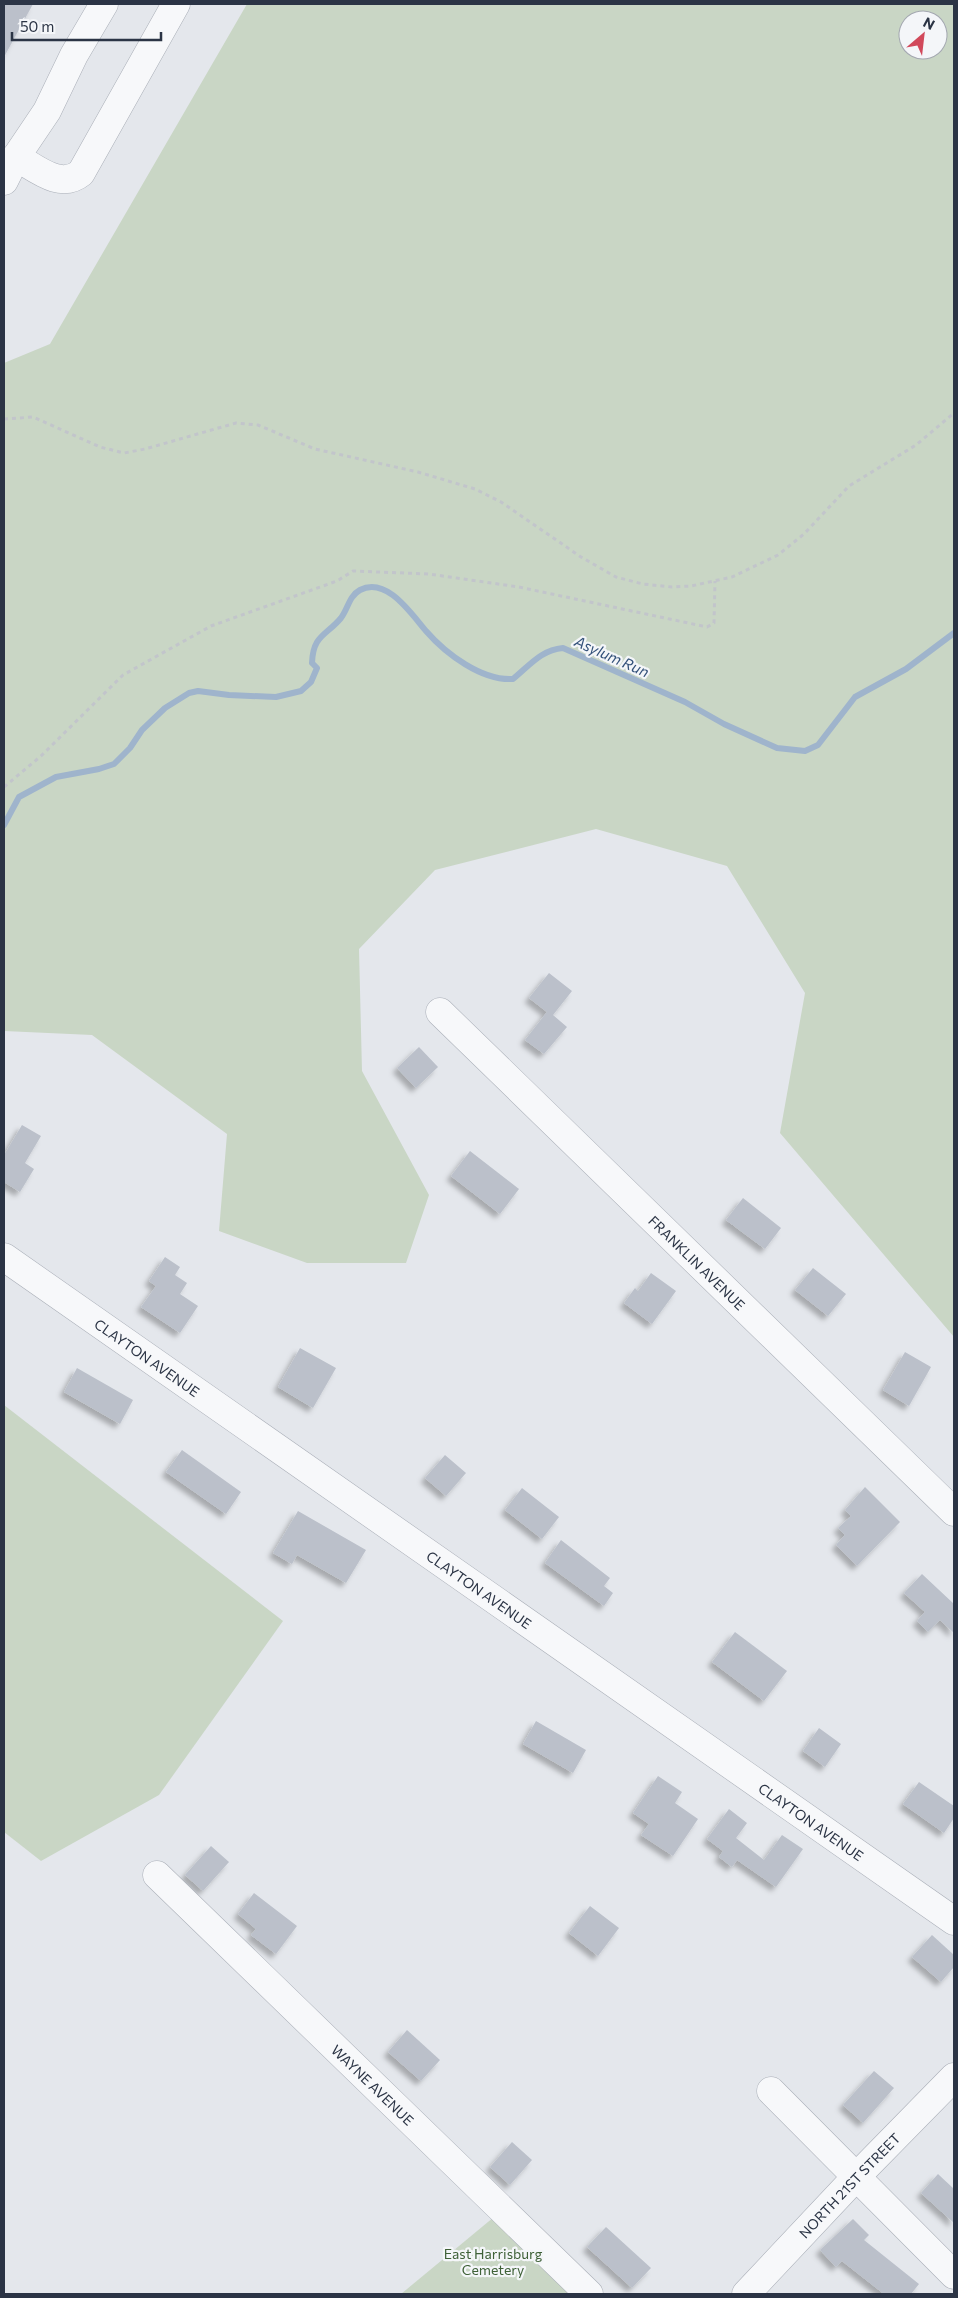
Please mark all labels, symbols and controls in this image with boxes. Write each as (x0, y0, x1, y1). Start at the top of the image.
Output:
scale bar (12, 10, 161, 42)
north arrow (898, 10, 948, 60)
text: N (921, 13, 938, 33)
text: 50 m (20, 17, 54, 35)
water label: Asylum Run (571, 631, 652, 680)
street label: FRANKLIN AVENUE (646, 1212, 749, 1313)
street label: CLAYTON AVENUE (92, 1315, 203, 1400)
street label: CLAYTON AVENUE (424, 1547, 535, 1632)
street label: CLAYTON AVENUE (756, 1779, 867, 1864)
street label: WAYNE AVENUE (328, 2041, 418, 2128)
street label: NORTH 21ST STREET (795, 2129, 903, 2241)
park label: East Harrisburg Cemetery (444, 2245, 543, 2278)

